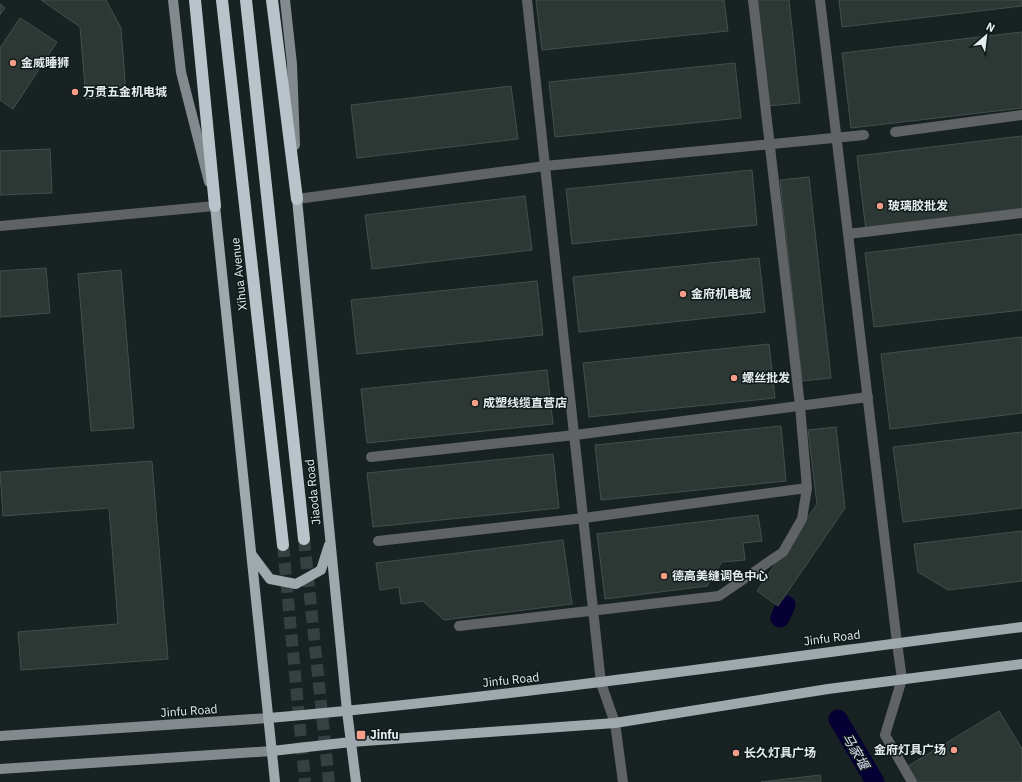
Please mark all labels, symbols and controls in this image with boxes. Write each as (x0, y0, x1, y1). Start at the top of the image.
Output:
north arrow (966, 16, 1006, 56)
text: N (984, 19, 998, 35)
place label: 金威睡狮 (21, 55, 69, 70)
marker: 金威睡狮 (8, 58, 18, 68)
place label: 万贯五金机电城 (83, 84, 167, 99)
marker: 万贯五金机电城 (70, 87, 80, 97)
place label: 玻璃胶批发 (888, 198, 948, 213)
marker: 玻璃胶批发 (875, 201, 885, 211)
street label: Xihua Avenue (227, 236, 250, 311)
place label: 金府机电城 (691, 286, 751, 301)
marker: 金府机电城 (678, 289, 688, 299)
place label: 螺丝批发 (742, 370, 790, 385)
marker: 螺丝批发 (729, 373, 739, 383)
place label: 成塑线缆直营店 (483, 395, 567, 410)
marker: 成塑线缆直营店 (470, 398, 480, 408)
street label: Jiaoda Road (302, 458, 323, 526)
place label: 德高美缝调色中心 (672, 568, 768, 583)
marker: 德高美缝调色中心 (659, 571, 669, 581)
street label: Jinfu Road (803, 627, 861, 648)
street label: Jinfu Road (482, 669, 540, 690)
street label: Jinfu Road (160, 701, 218, 720)
place label: Jinfu (370, 727, 399, 742)
marker: Jinfu (355, 729, 367, 741)
water label: 马家堰 (838, 730, 874, 774)
place label: 金府灯具广场 (874, 742, 946, 757)
place label: 长久灯具广场 (744, 745, 816, 760)
marker: 金府灯具广场 (949, 745, 959, 755)
marker: 长久灯具广场 (731, 748, 741, 758)

